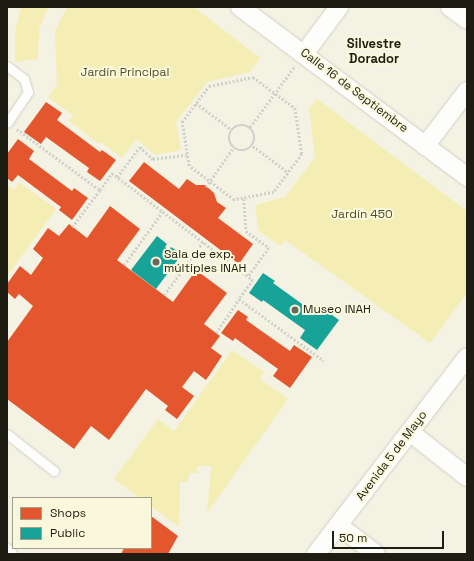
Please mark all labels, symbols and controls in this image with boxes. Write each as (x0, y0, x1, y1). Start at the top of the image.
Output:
district label: Silvestre Dorador (347, 37, 401, 68)
street label: Calle 16 de Septiembre (297, 46, 411, 136)
park label: Jardín Principal (81, 66, 169, 80)
park label: Jardín 450 (331, 208, 393, 222)
place label: Sala de exp. múltiples INAH (164, 248, 246, 276)
marker: Sala de exp. múltiples INAH (151, 257, 161, 267)
place label: Museo INAH (303, 303, 371, 317)
marker: Museo INAH (290, 305, 300, 315)
street label: Avenida 5 de Mayo (354, 408, 430, 504)
legend (12, 497, 152, 549)
text: Shops (50, 505, 86, 521)
scale bar (334, 523, 446, 549)
text: Public (50, 525, 85, 541)
text: 50 m (339, 530, 367, 546)

